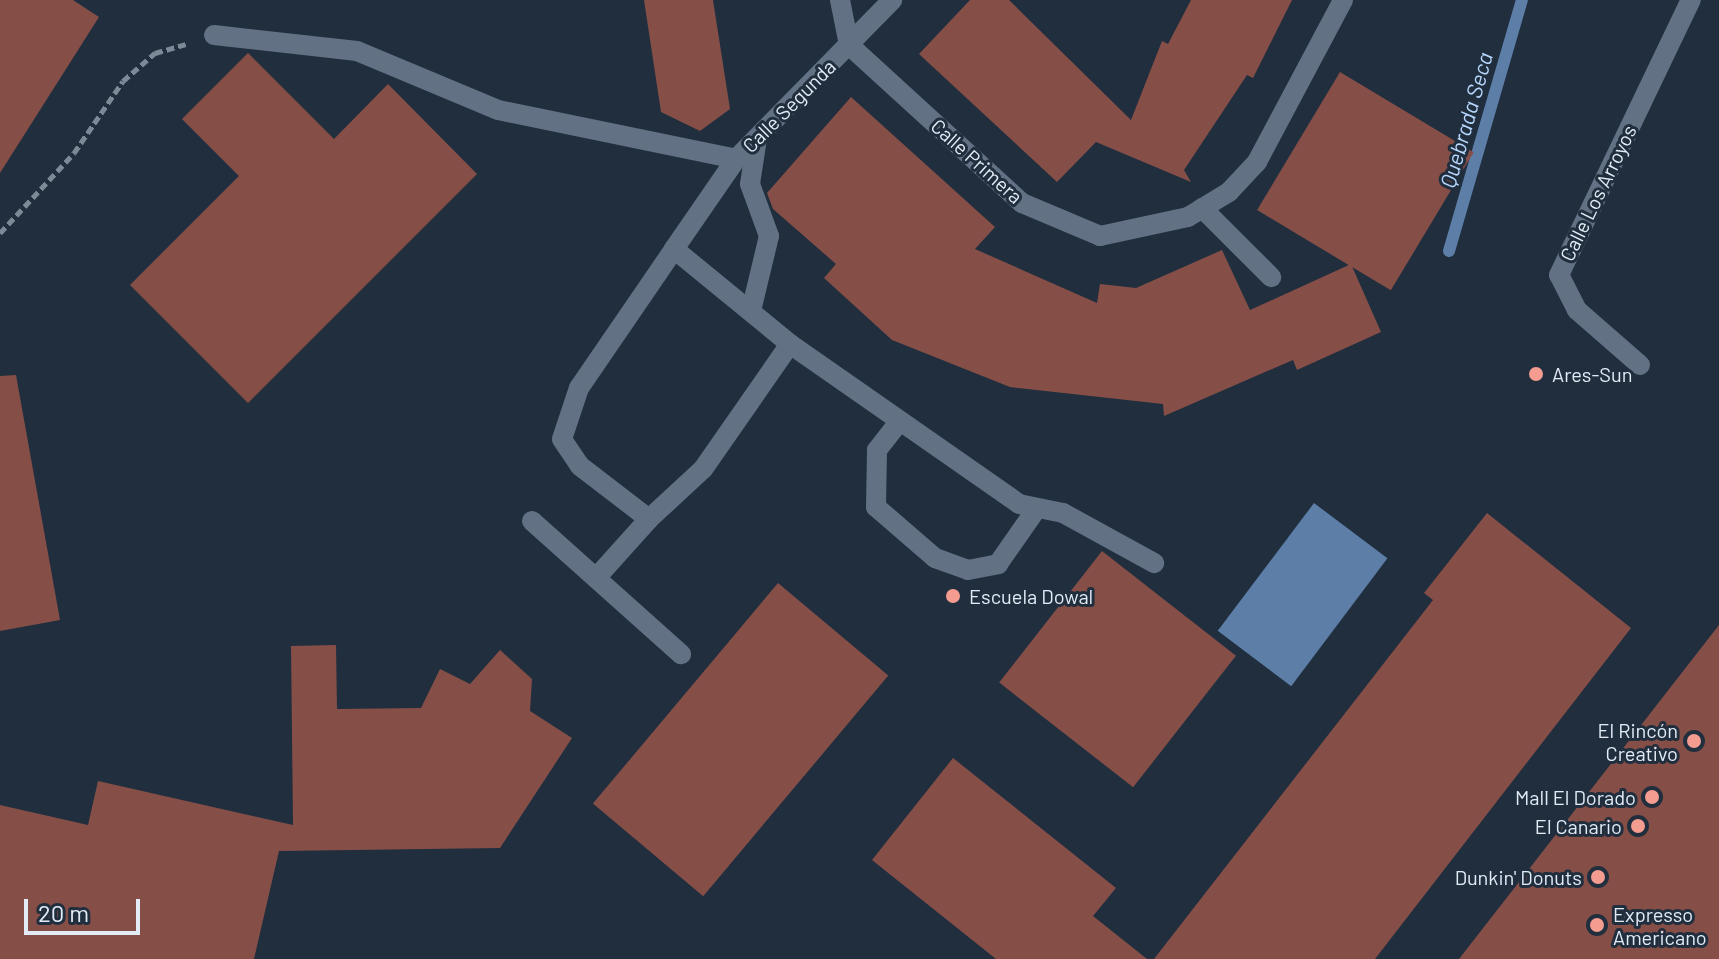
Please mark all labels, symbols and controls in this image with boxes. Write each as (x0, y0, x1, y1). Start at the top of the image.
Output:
water label: Quebrada Seca (1434, 49, 1498, 191)
street label: Calle Segunda (738, 55, 840, 157)
street label: Calle Primera (926, 114, 1028, 208)
street label: Calle Los Arroyos (1555, 121, 1641, 265)
place label: Ares-Sun (1552, 362, 1632, 386)
marker: Ares-Sun (1527, 365, 1545, 383)
place label: Escuela Dowal (969, 584, 1093, 608)
marker: Escuela Dowal (944, 587, 962, 605)
place label: El Rincón Creativo (1597, 718, 1678, 765)
marker: El Rincón Creativo (1685, 732, 1703, 750)
place label: Mall El Dorado (1515, 785, 1636, 809)
marker: Mall El Dorado (1643, 788, 1661, 806)
place label: El Canario (1535, 814, 1622, 838)
marker: El Canario (1629, 817, 1647, 835)
place label: Dunkin' Donuts (1455, 865, 1582, 889)
marker: Dunkin' Donuts (1589, 868, 1607, 886)
scale bar (28, 883, 144, 933)
text: 20 m (38, 898, 89, 927)
place label: Expresso Americano (1613, 902, 1707, 949)
marker: Expresso Americano (1588, 916, 1606, 934)

